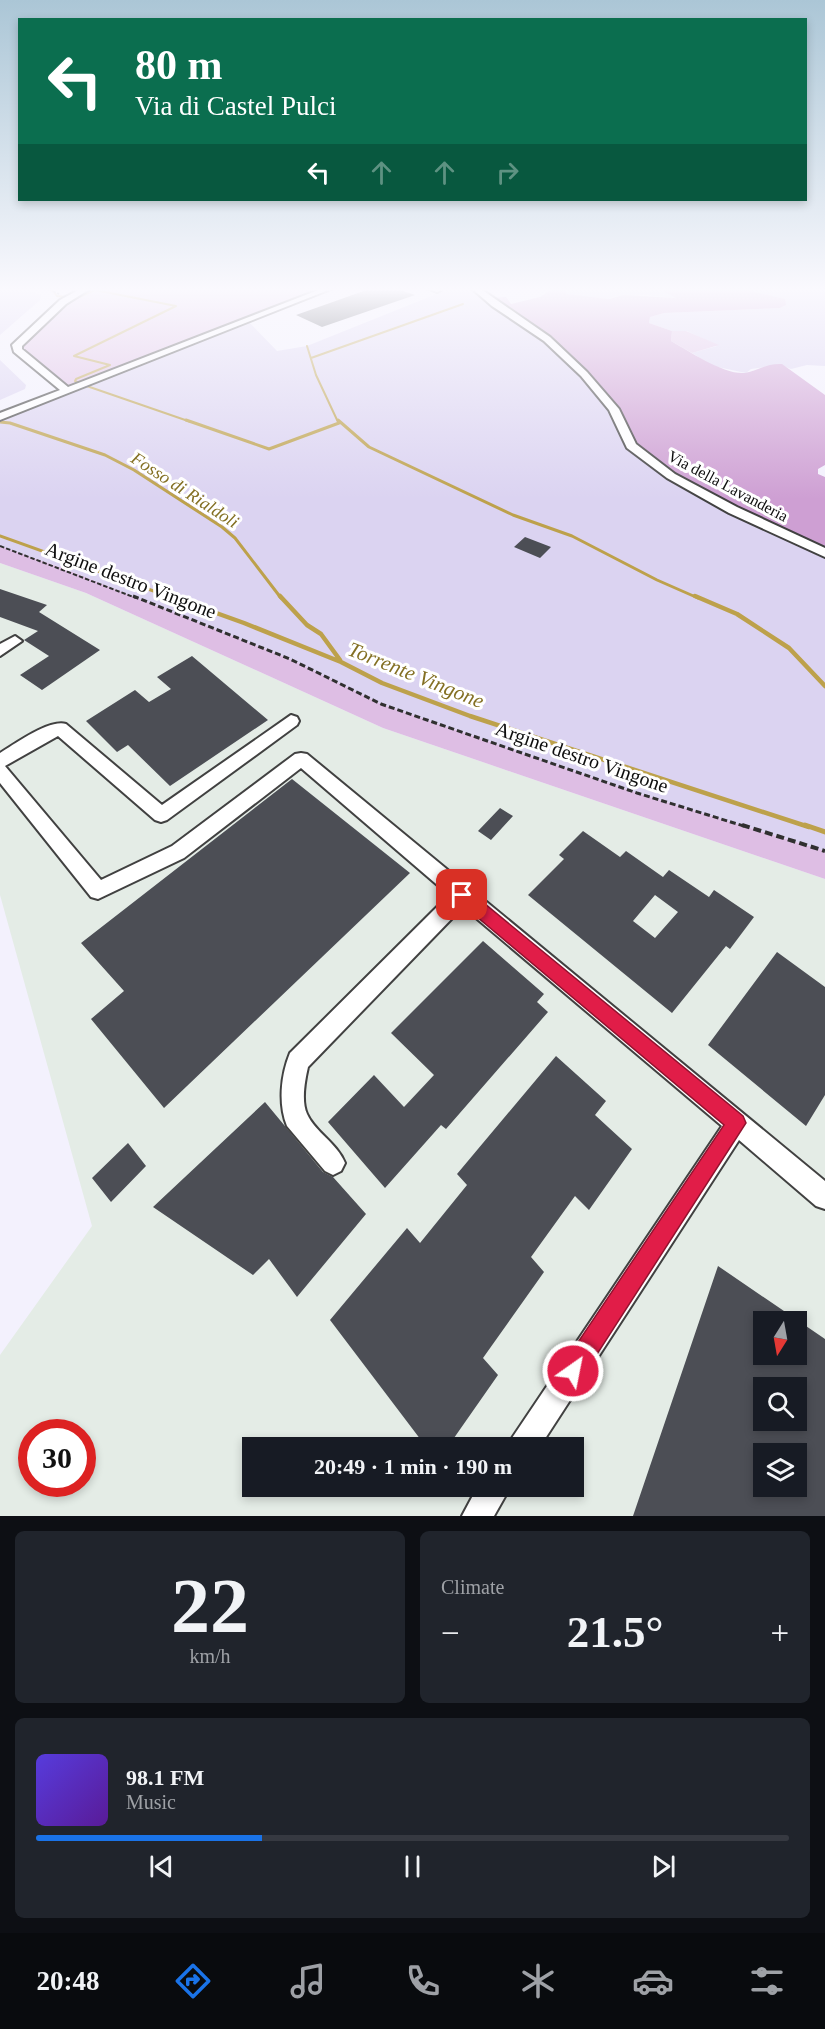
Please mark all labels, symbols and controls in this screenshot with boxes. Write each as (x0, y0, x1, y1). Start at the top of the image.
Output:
icon: left (36, 42, 114, 120)
text: 80 m (135, 42, 223, 88)
text: Via di Castel Pulci (135, 91, 337, 121)
icon: left (302, 156, 335, 189)
icon: ahead (365, 156, 398, 189)
icon: ahead (428, 156, 461, 189)
icon: right (491, 156, 524, 189)
water label: Fosso di Rialdoli (127, 447, 242, 532)
street label: Via della Lavanderia (665, 447, 791, 525)
street label: Argine destro Vingone (42, 537, 220, 624)
water label: Torrente Vingone (345, 637, 487, 713)
street label: Argine destro Vingone (492, 717, 671, 798)
pin (436, 869, 487, 920)
icon: arrive (445, 878, 478, 911)
north arrow (753, 1311, 807, 1365)
map controls (753, 1311, 807, 1497)
position arrow (541, 1339, 605, 1403)
button: search (753, 1377, 807, 1431)
speed limit sign: 30 (18, 1419, 96, 1497)
button: layers (753, 1443, 807, 1497)
text: 20:49 · 1 min · 190 m (314, 1454, 512, 1479)
text: 22 (171, 1562, 249, 1649)
text: Climate (441, 1576, 504, 1598)
text: 21.5° (567, 1607, 663, 1657)
text: − (441, 1615, 460, 1651)
text: + (770, 1615, 789, 1651)
text: km/h (189, 1645, 231, 1667)
text: 98.1 FM (126, 1765, 204, 1790)
text: Music (126, 1791, 176, 1813)
icon: previous (145, 1850, 178, 1883)
icon: pause (396, 1850, 429, 1883)
icon: next (647, 1850, 680, 1883)
icon: directions (172, 1960, 214, 2002)
icon: music (287, 1960, 329, 2002)
icon: phone (402, 1960, 444, 2002)
icon: climate (517, 1960, 559, 2002)
icon: car (632, 1960, 674, 2002)
icon: filters (746, 1960, 788, 2002)
text: 20:48 (36, 1966, 99, 1996)

